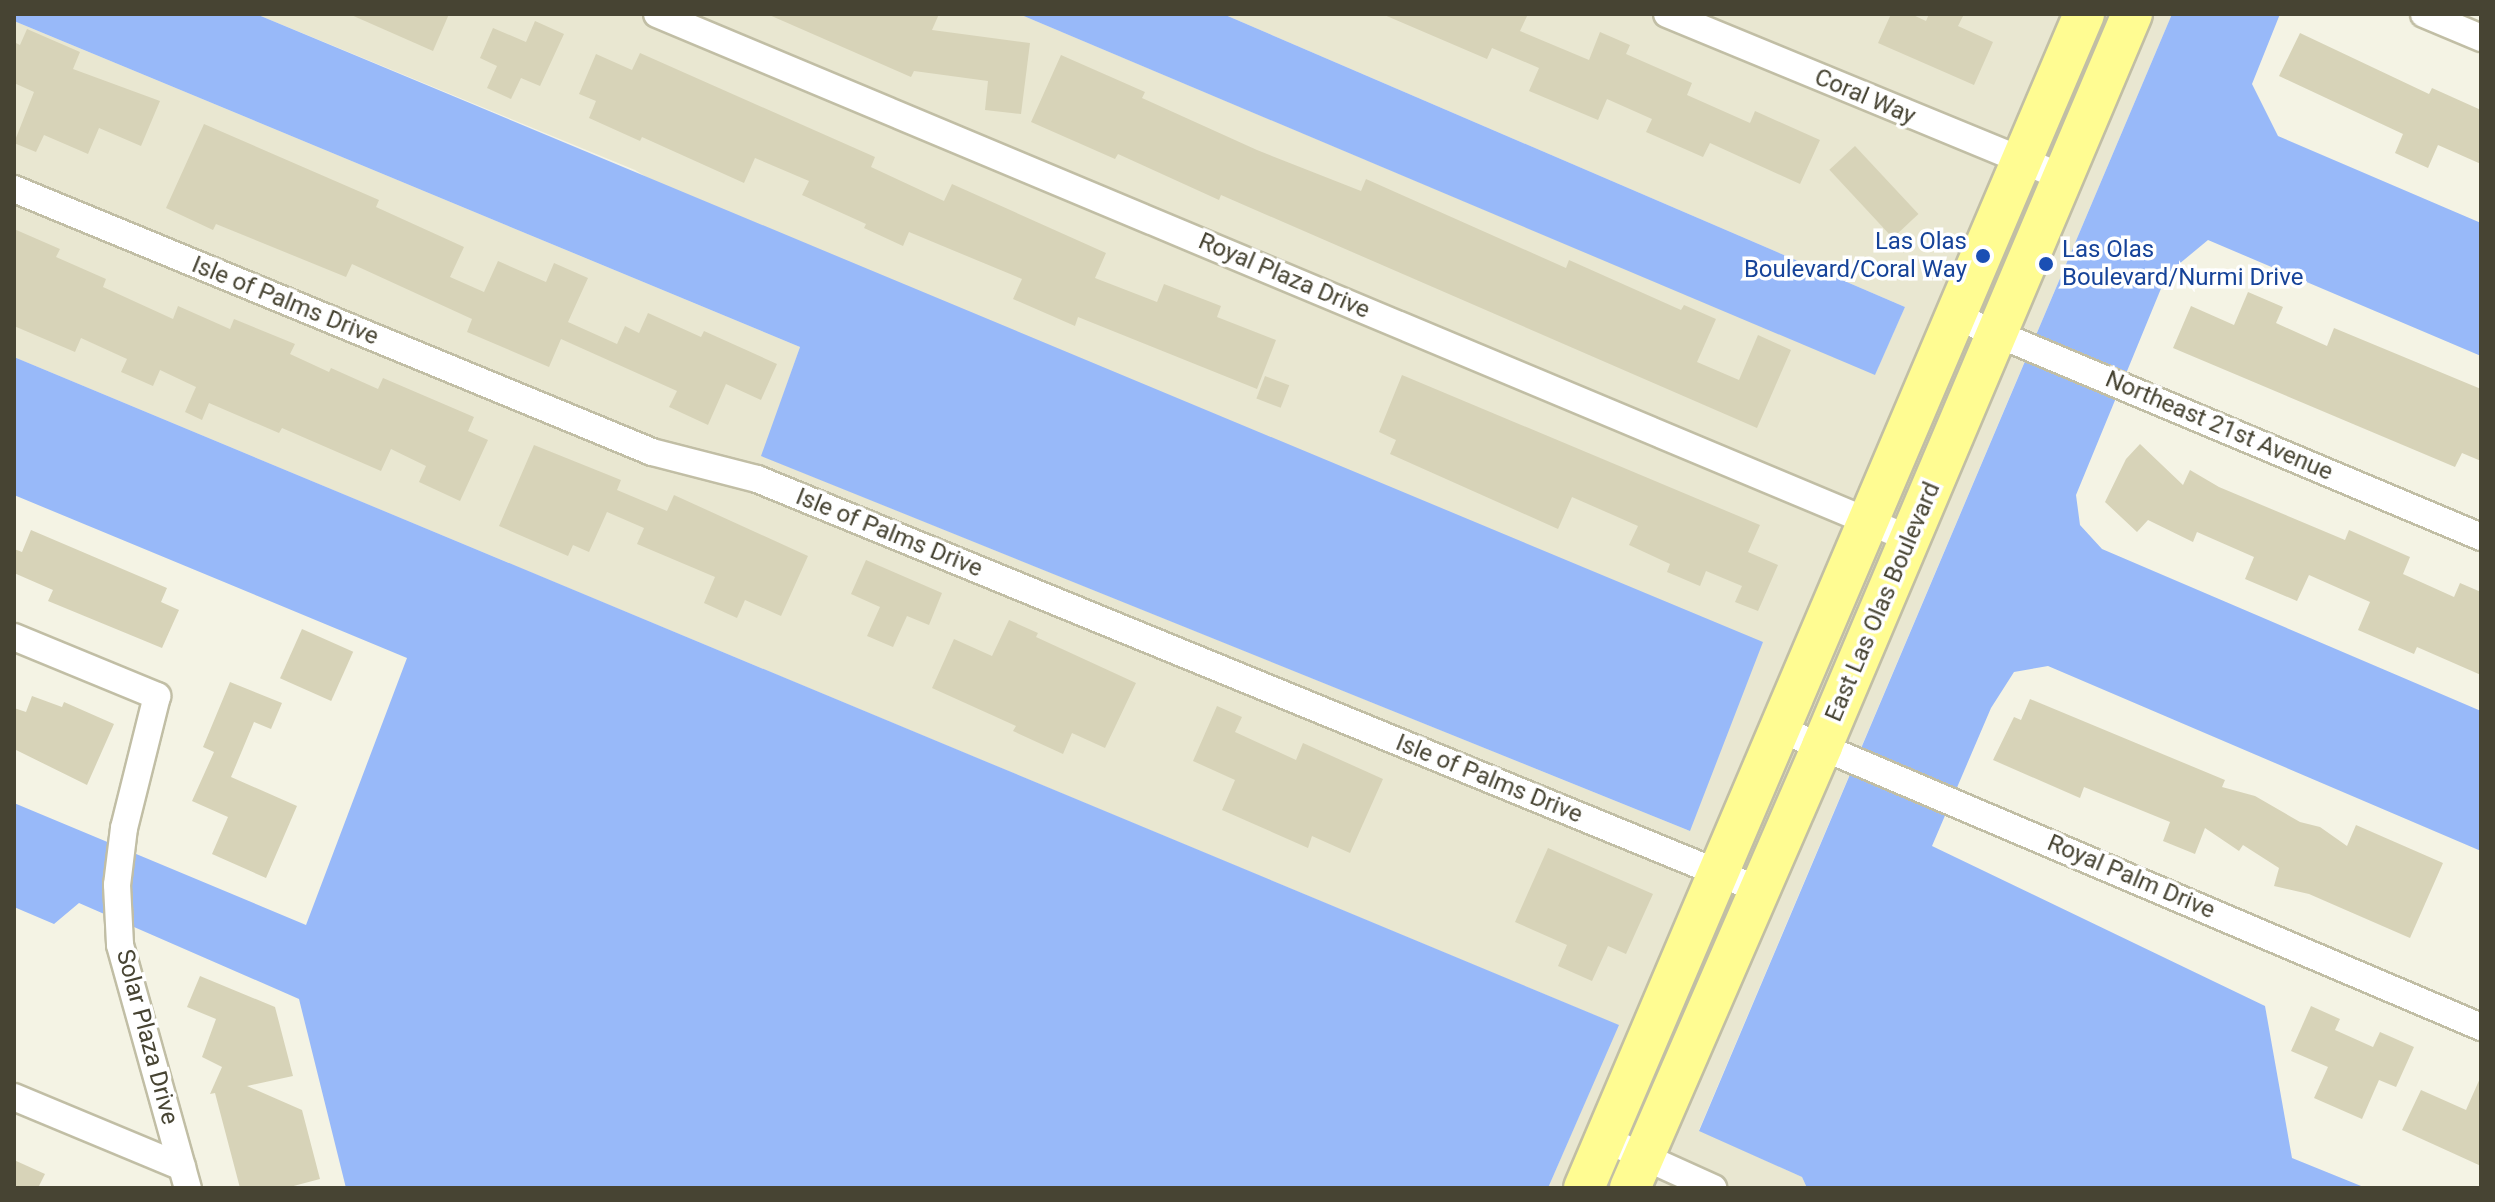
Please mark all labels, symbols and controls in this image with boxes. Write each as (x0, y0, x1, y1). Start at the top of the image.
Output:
street label: Coral Way (1810, 63, 1920, 131)
street label: Royal Plaza Drive (1194, 227, 1374, 325)
place label: Las Olas Boulevard/Coral Way (1744, 228, 1967, 284)
place label: Las Olas Boulevard/Nurmi Drive (2062, 236, 2303, 292)
marker: Las Olas Boulevard/Coral Way (1974, 247, 1992, 265)
street label: Isle of Palms Drive (188, 250, 382, 352)
marker: Las Olas Boulevard/Nurmi Drive (2037, 255, 2055, 273)
street label: Northeast 21st Avenue (2101, 365, 2337, 487)
street label: East Las Olas Boulevard (1820, 478, 1946, 726)
street label: Isle of Palms Drive (792, 482, 986, 584)
street label: Isle of Palms Drive (1392, 728, 1586, 830)
street label: Royal Palm Drive (2043, 829, 2219, 925)
street label: Solar Plaza Drive (110, 946, 184, 1128)

